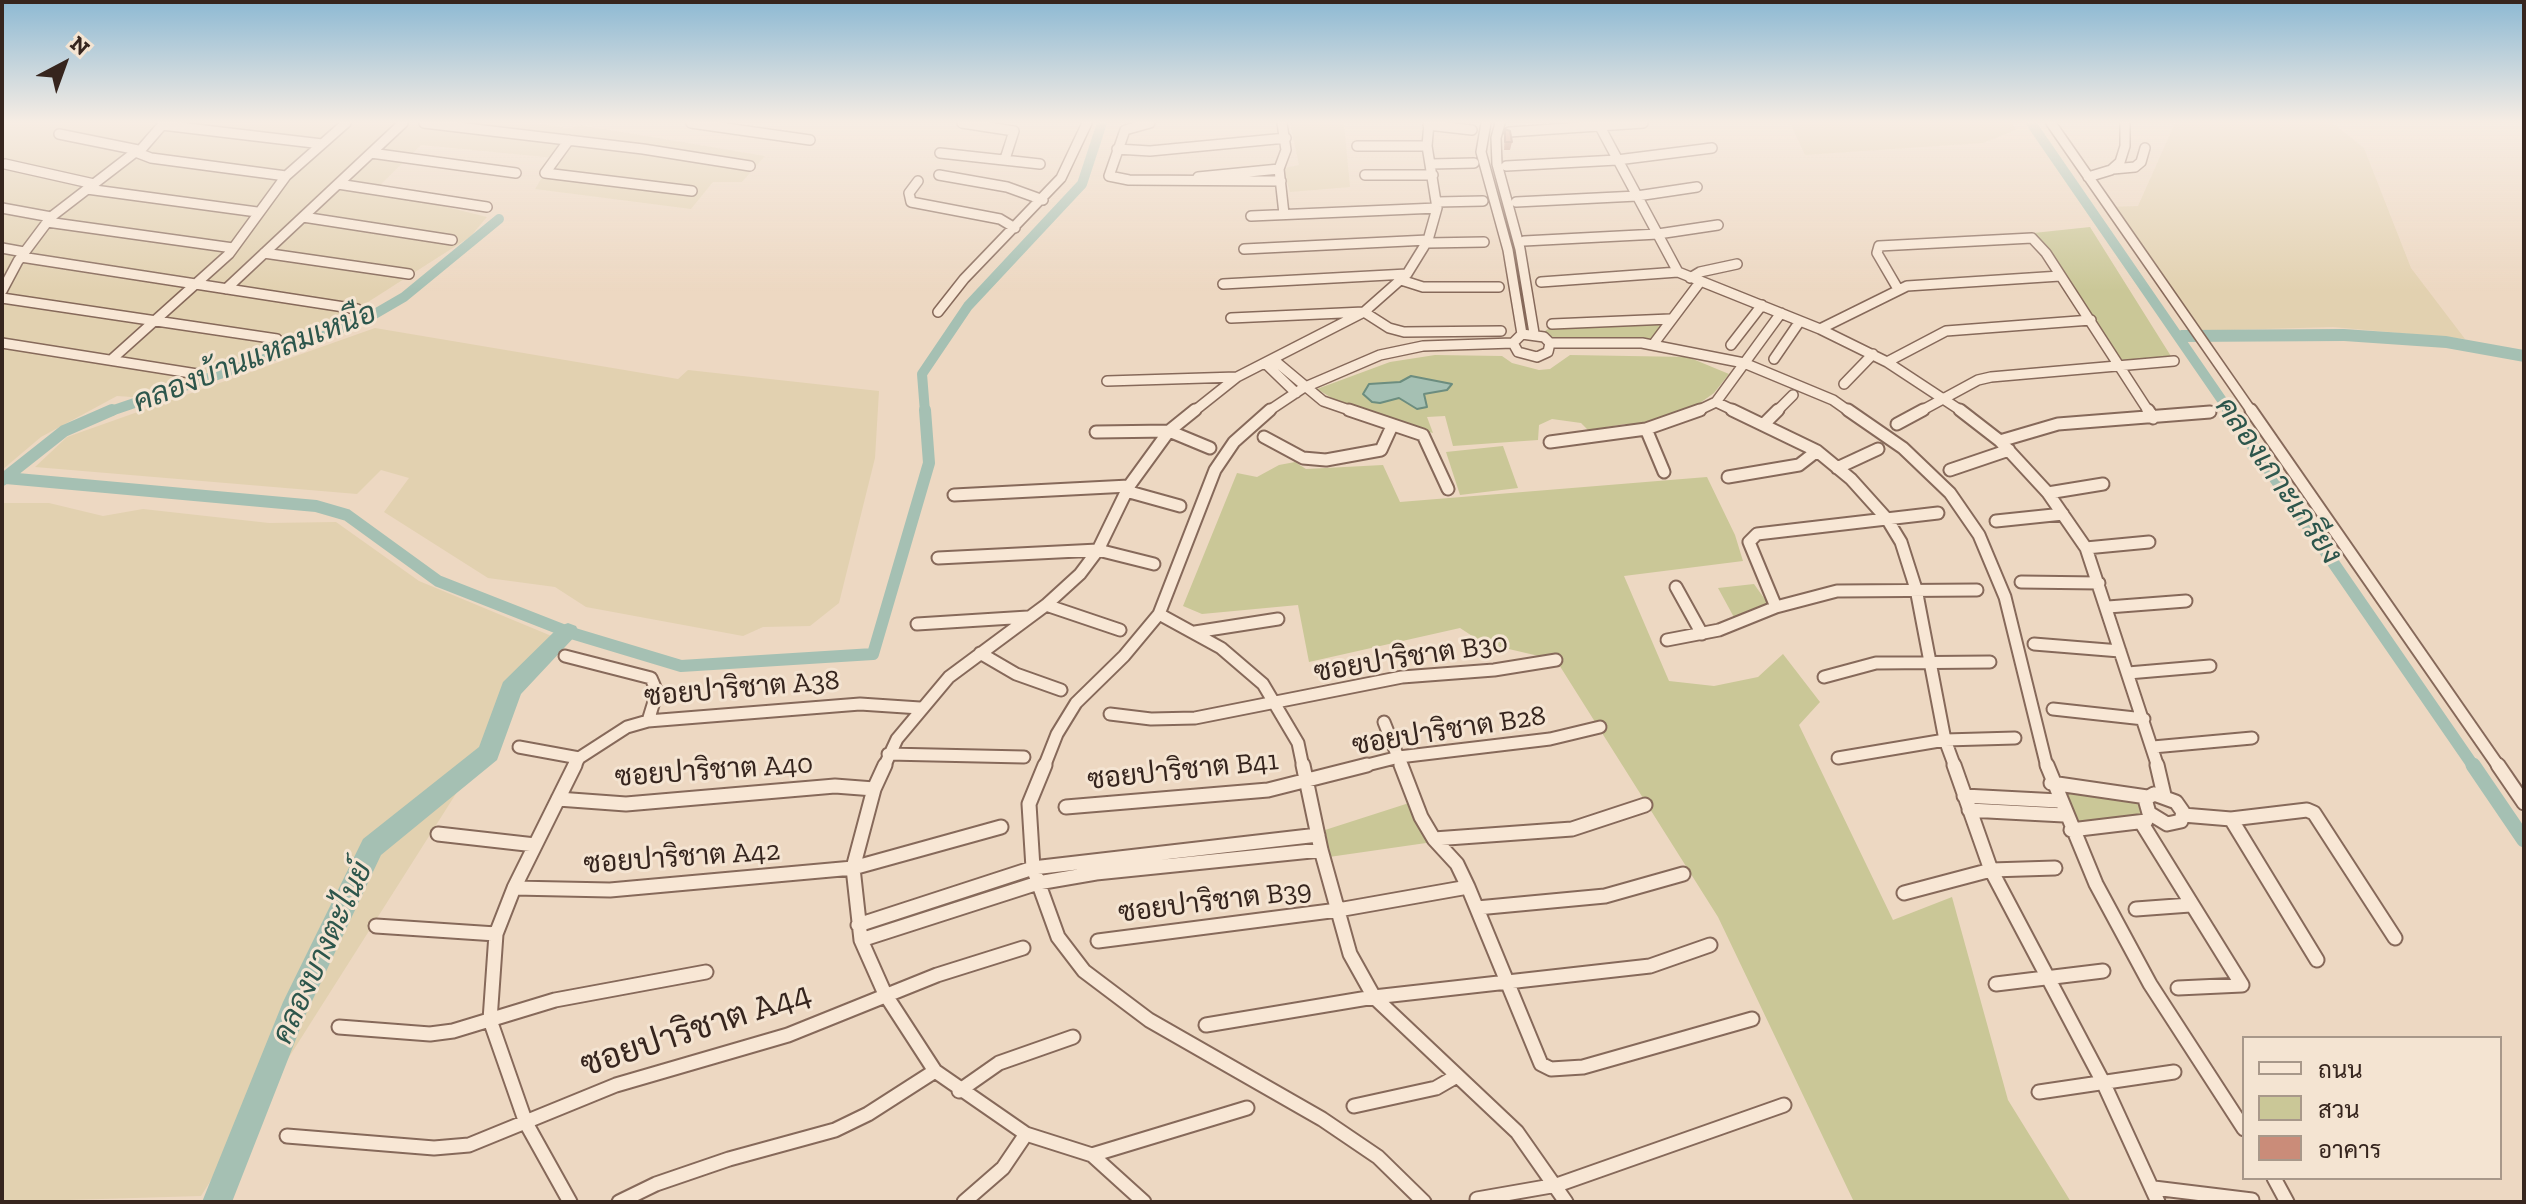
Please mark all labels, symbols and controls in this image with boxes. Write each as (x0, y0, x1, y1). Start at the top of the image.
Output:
north arrow (24, 24, 104, 104)
text: N (65, 30, 95, 61)
water label: คลองบ้านแหลมเหนือ (129, 295, 381, 421)
water label: คลองเกาะเกรียง (2207, 391, 2349, 571)
street label: ซอยปาริชาต B30 (1312, 626, 1510, 690)
street label: ซอยปาริชาต A38 (643, 664, 841, 714)
street label: ซอยปาริชาต B28 (1350, 699, 1548, 763)
street label: ซอยปาริชาต B41 (1086, 744, 1280, 798)
street label: ซอยปาริชาต A40 (614, 747, 814, 795)
street label: ซอยปาริชาต A42 (583, 834, 781, 882)
water label: คลองบางตะไนย์ (265, 856, 381, 1050)
street label: ซอยปาริชาต B39 (1116, 873, 1314, 931)
street label: ซอยปาริชาต A44 (576, 974, 816, 1086)
legend (2242, 1036, 2502, 1180)
text: ถนน (2318, 1055, 2363, 1084)
text: สวน (2318, 1095, 2360, 1124)
text: อาคาร (2318, 1135, 2381, 1164)

